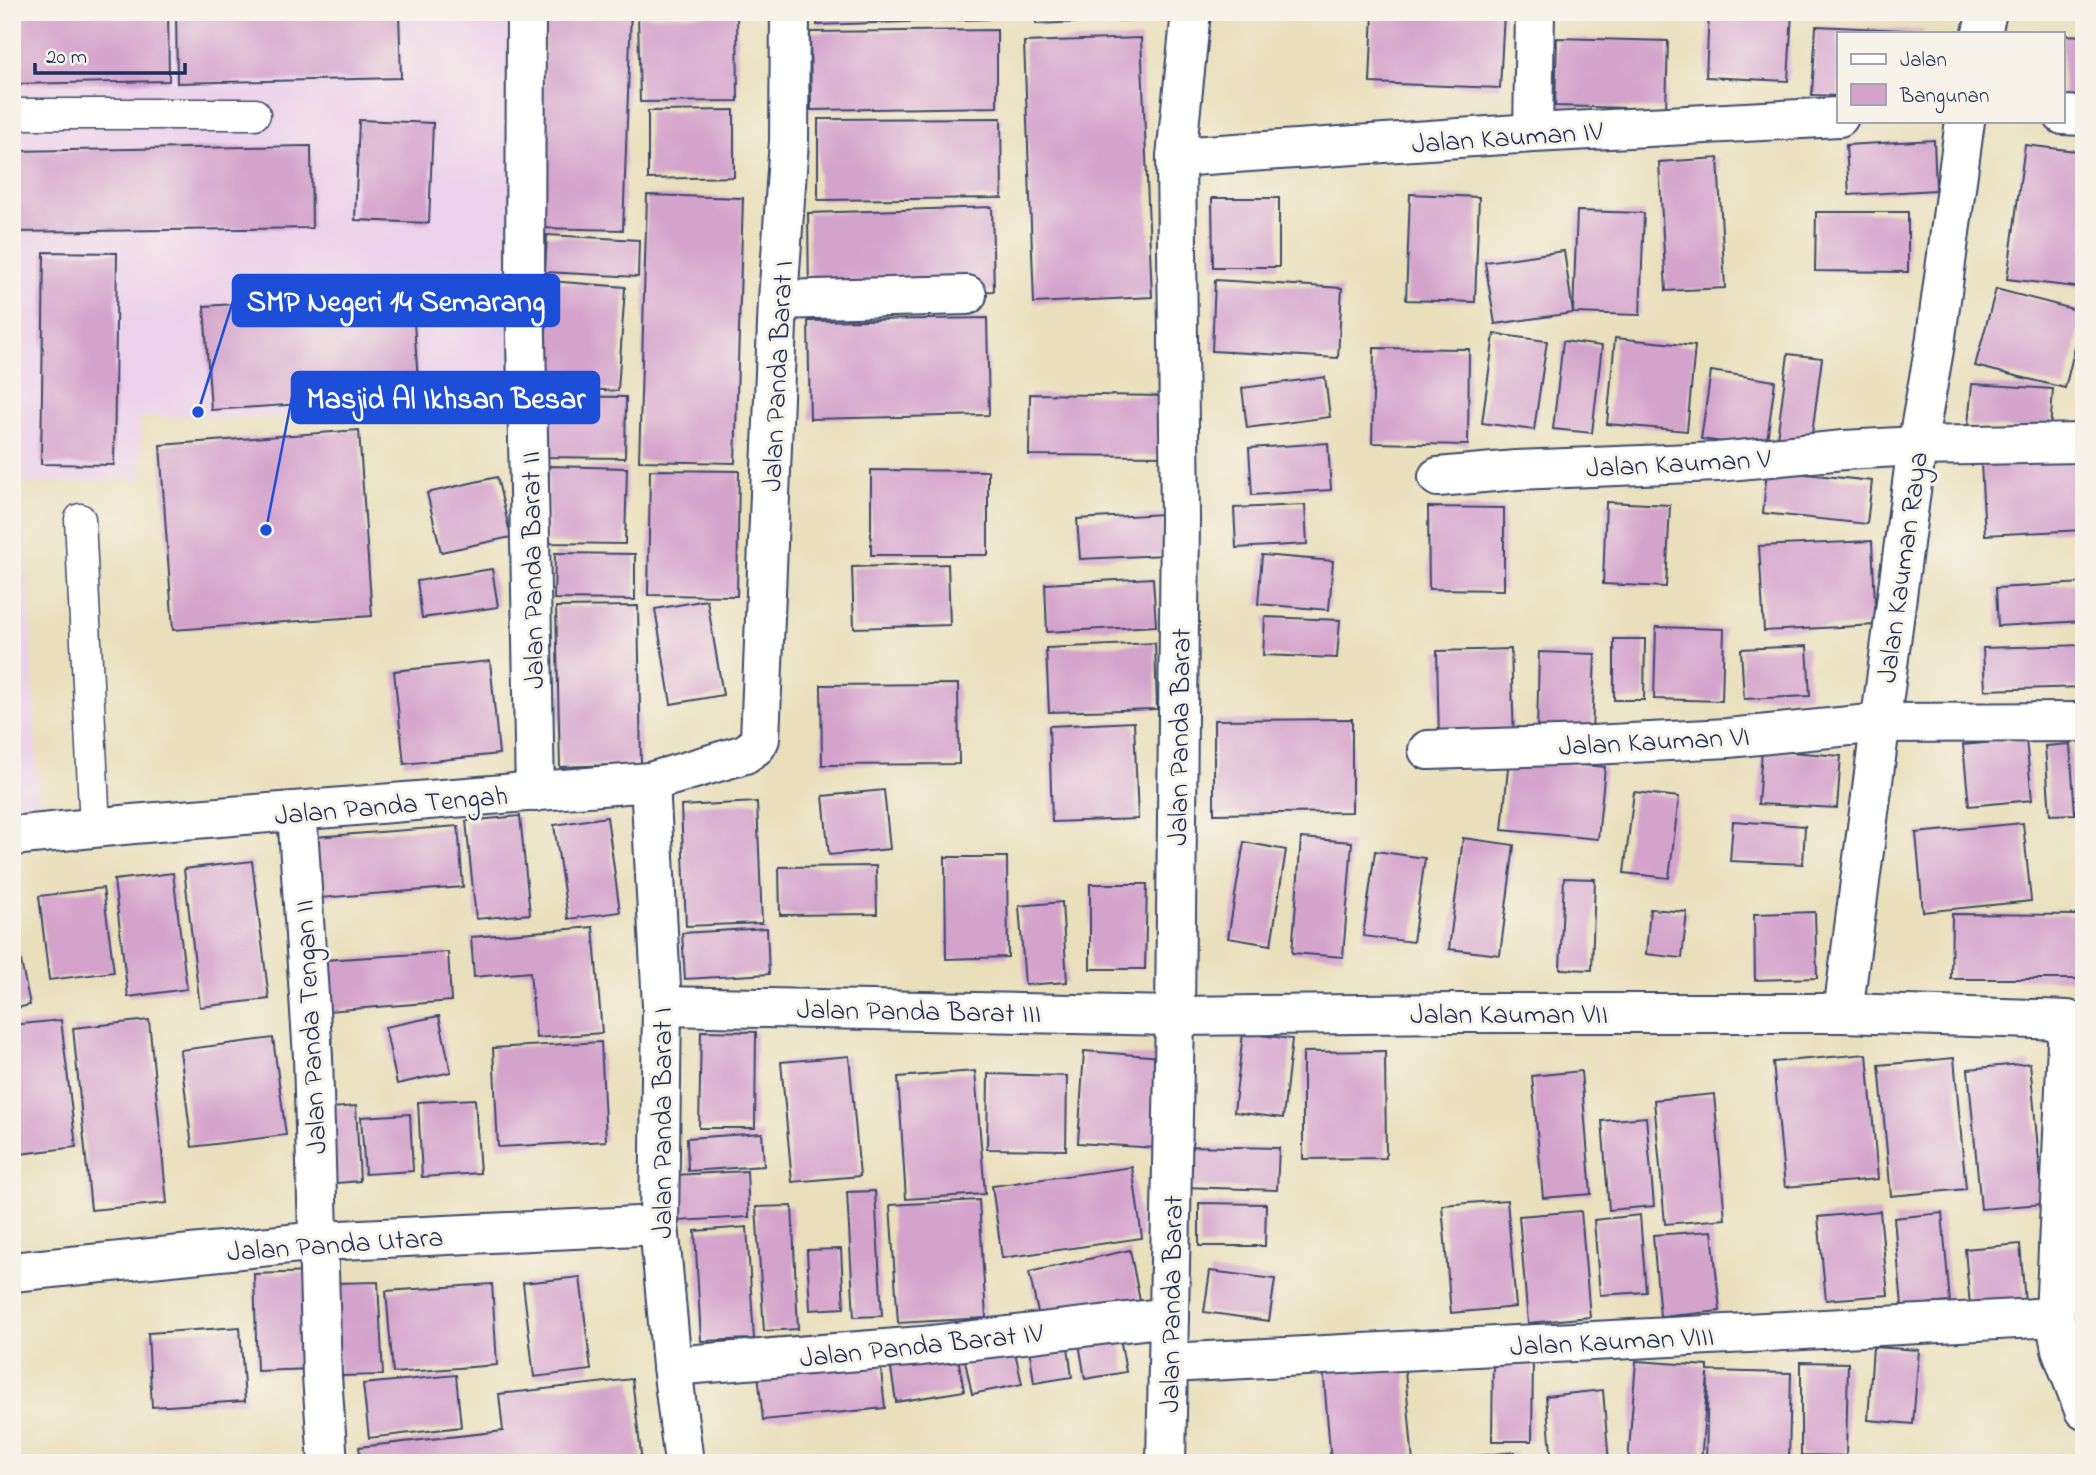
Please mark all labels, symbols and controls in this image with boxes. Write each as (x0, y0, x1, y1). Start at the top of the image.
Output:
scale bar (35, 32, 186, 76)
legend (1837, 32, 2064, 122)
text: 20 m (46, 43, 87, 73)
text: Jalan (1900, 46, 1947, 76)
text: Bangunan (1899, 82, 1989, 114)
street label: Jalan Kauman IV (1410, 112, 1605, 167)
street label: Jalan Panda Barat I (753, 260, 806, 493)
callout: SMP Negeri 14 Semarang (233, 275, 559, 326)
text: SMP Negeri 14 Semarang (247, 282, 545, 327)
callout: Masjid Al Ikhsan Besar (292, 372, 599, 423)
text: Masjid Al Ikhsan Besar (306, 379, 586, 423)
street label: Jalan Kauman V (1585, 440, 1772, 491)
street label: Jalan Kauman Raya (1868, 449, 1941, 686)
street label: Jalan Panda Barat II (512, 451, 557, 689)
street label: Jalan Panda Barat (1159, 628, 1204, 846)
street label: Jalan Kauman VI (1558, 718, 1751, 769)
street label: Jalan Panda Tengah (273, 777, 510, 838)
street label: Jalan Panda Tengan II (285, 899, 340, 1155)
street label: Jalan Panda Barat III (796, 991, 1042, 1036)
street label: Jalan Kauman VII (1410, 996, 1608, 1037)
street label: Jalan Panda Barat I (644, 1007, 685, 1239)
street label: Jalan Panda Barat (1151, 1195, 1196, 1413)
street label: Jalan Panda Utara (226, 1218, 445, 1275)
street label: Jalan Panda Barat IV (798, 1314, 1046, 1381)
street label: Jalan Kauman VIII (1509, 1318, 1715, 1369)

